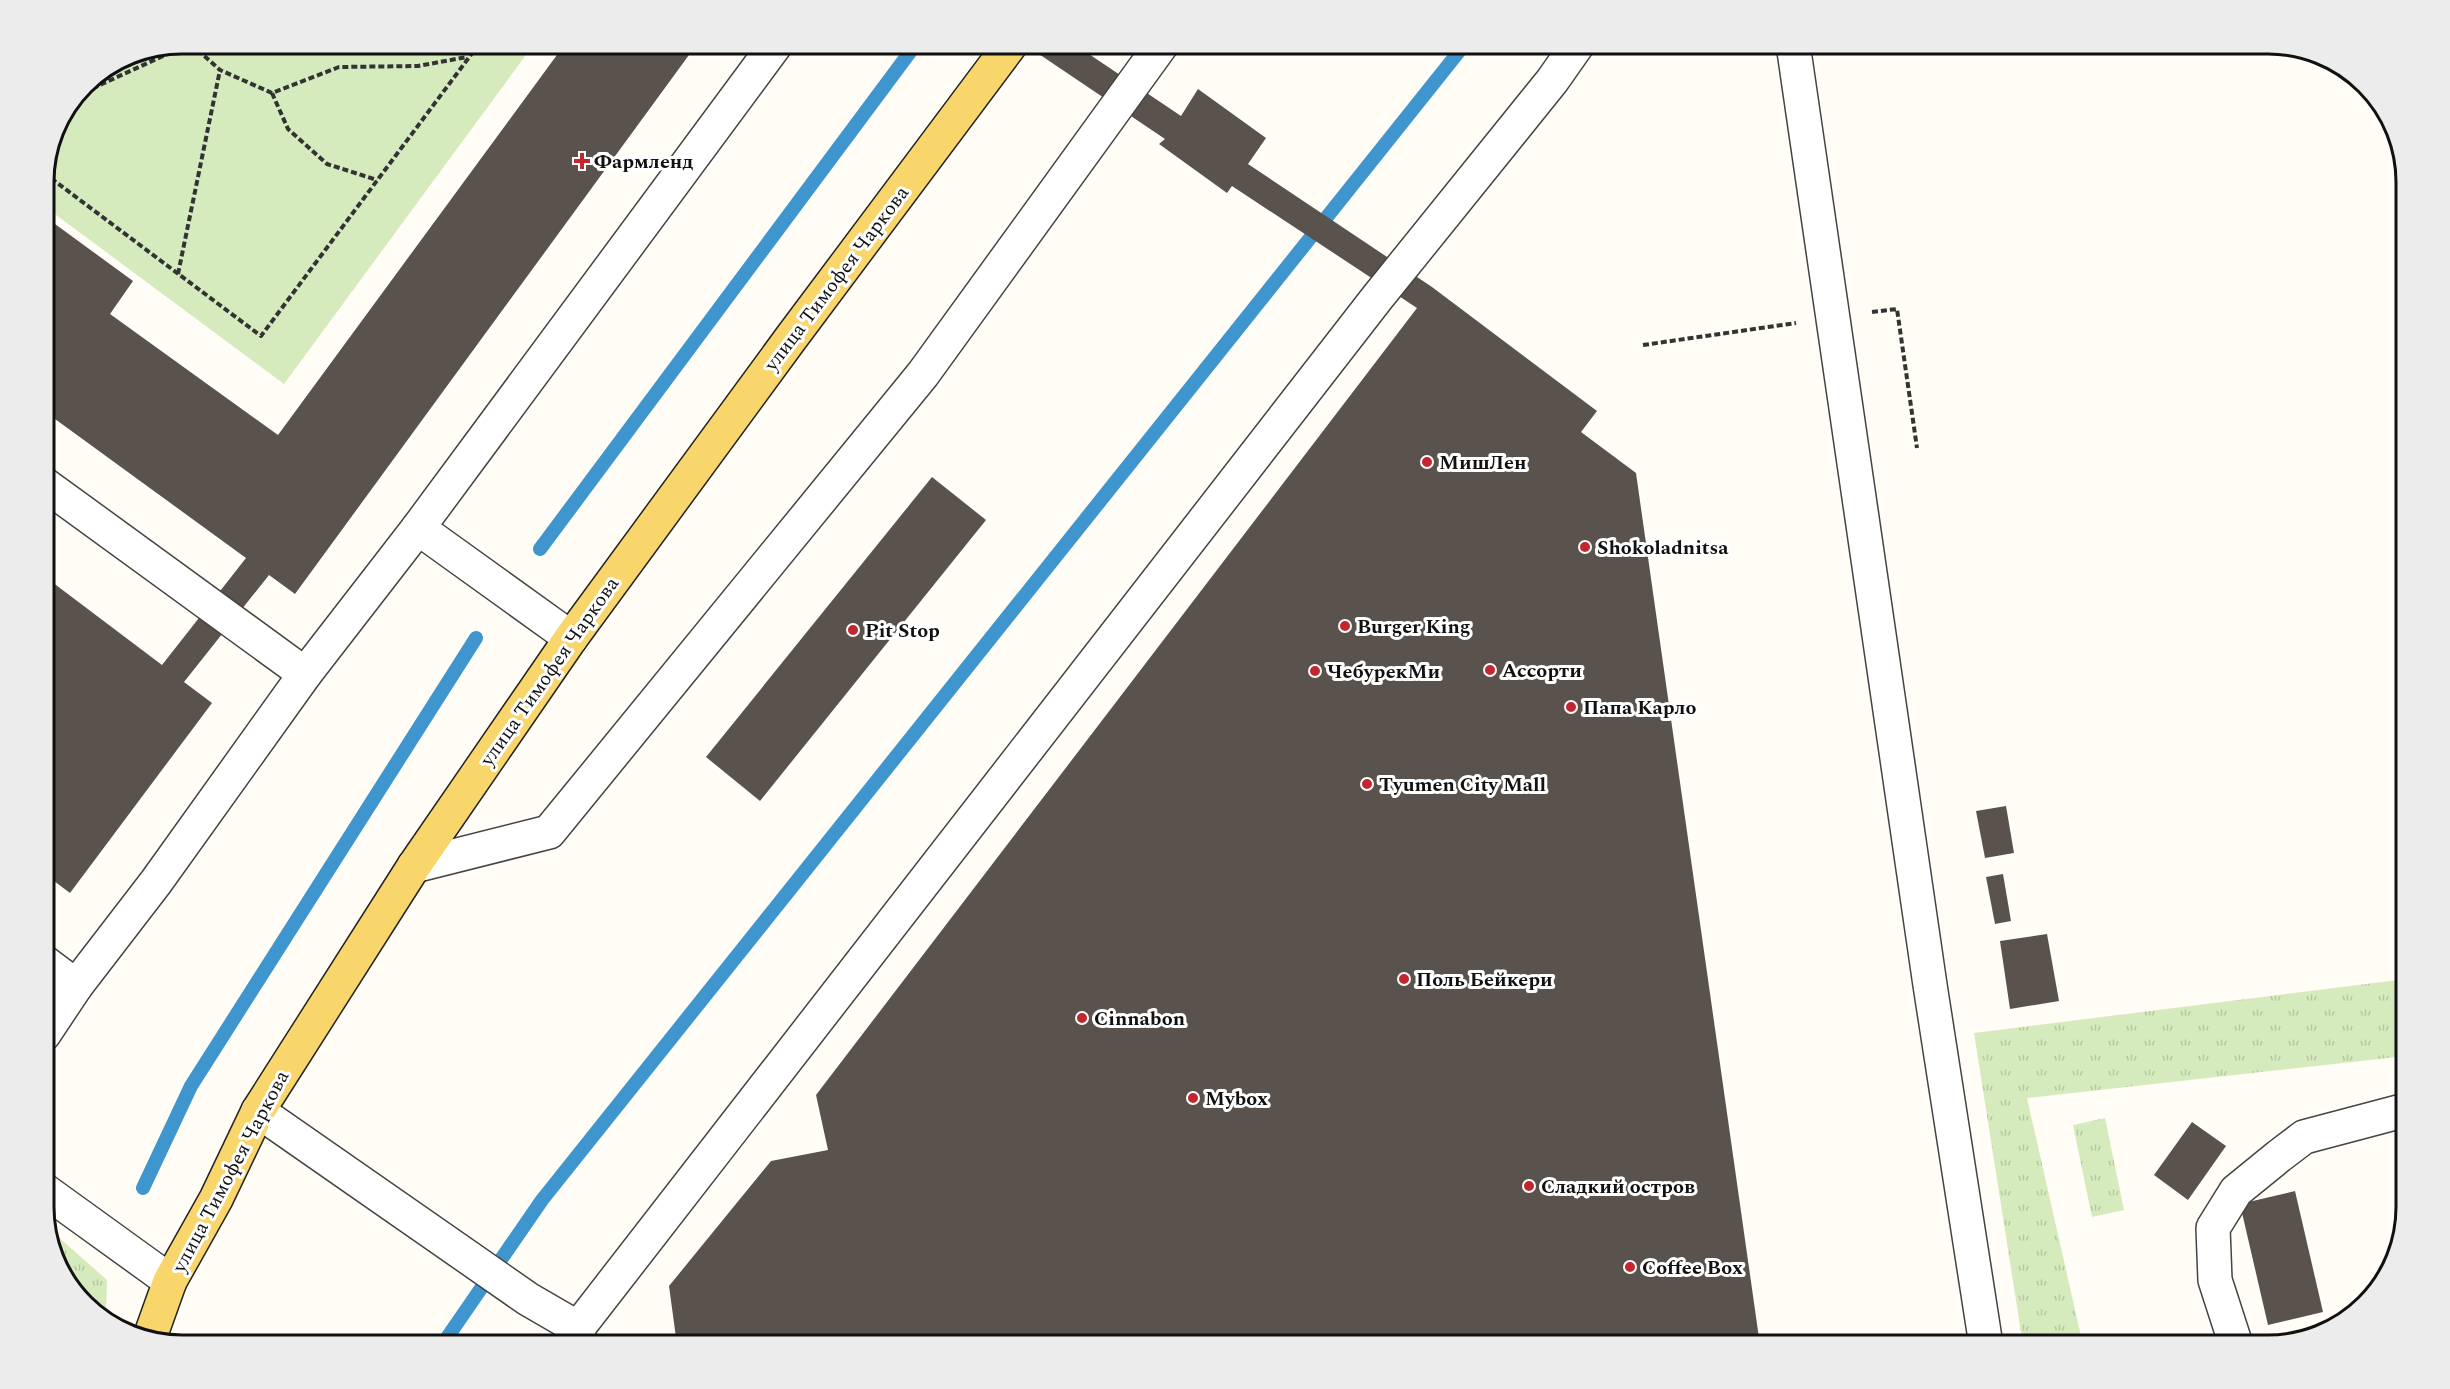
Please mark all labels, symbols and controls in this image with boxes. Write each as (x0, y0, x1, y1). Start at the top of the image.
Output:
place label: Фармленд (594, 147, 693, 177)
marker: Фармленд (575, 154, 589, 168)
street label: улица Тимофея Чаркова (756, 179, 917, 378)
place label: МишЛен (1439, 448, 1527, 478)
marker: МишЛен (1420, 455, 1434, 469)
place label: Shokoladnitsa (1597, 533, 1729, 563)
marker: Shokoladnitsa (1578, 540, 1592, 554)
street label: улица Тимофея Чаркова (472, 570, 627, 773)
place label: Burger King (1357, 612, 1471, 642)
place label: Pit Stop (865, 616, 940, 646)
marker: Burger King (1338, 619, 1352, 633)
marker: Pit Stop (846, 623, 860, 637)
place label: Ассорти (1502, 656, 1582, 686)
place label: ЧебурекМи (1327, 657, 1441, 687)
marker: Ассорти (1483, 663, 1497, 677)
marker: ЧебурекМи (1308, 664, 1322, 678)
place label: Папа Карло (1583, 693, 1697, 723)
marker: Папа Карло (1564, 700, 1578, 714)
place label: Tyumen City Mall (1379, 770, 1546, 800)
marker: Tyumen City Mall (1360, 777, 1374, 791)
place label: Поль Бейкери (1416, 965, 1553, 995)
marker: Поль Бейкери (1397, 972, 1411, 986)
place label: Cinnabon (1094, 1004, 1185, 1034)
marker: Cinnabon (1075, 1011, 1089, 1025)
street label: улица Тимофея Чаркова (164, 1065, 297, 1279)
place label: Mybox (1205, 1084, 1268, 1114)
marker: Mybox (1186, 1091, 1200, 1105)
place label: Сладкий остров (1541, 1172, 1695, 1202)
marker: Сладкий остров (1522, 1179, 1536, 1193)
place label: Coffee Box (1642, 1253, 1743, 1283)
marker: Coffee Box (1623, 1260, 1637, 1274)

